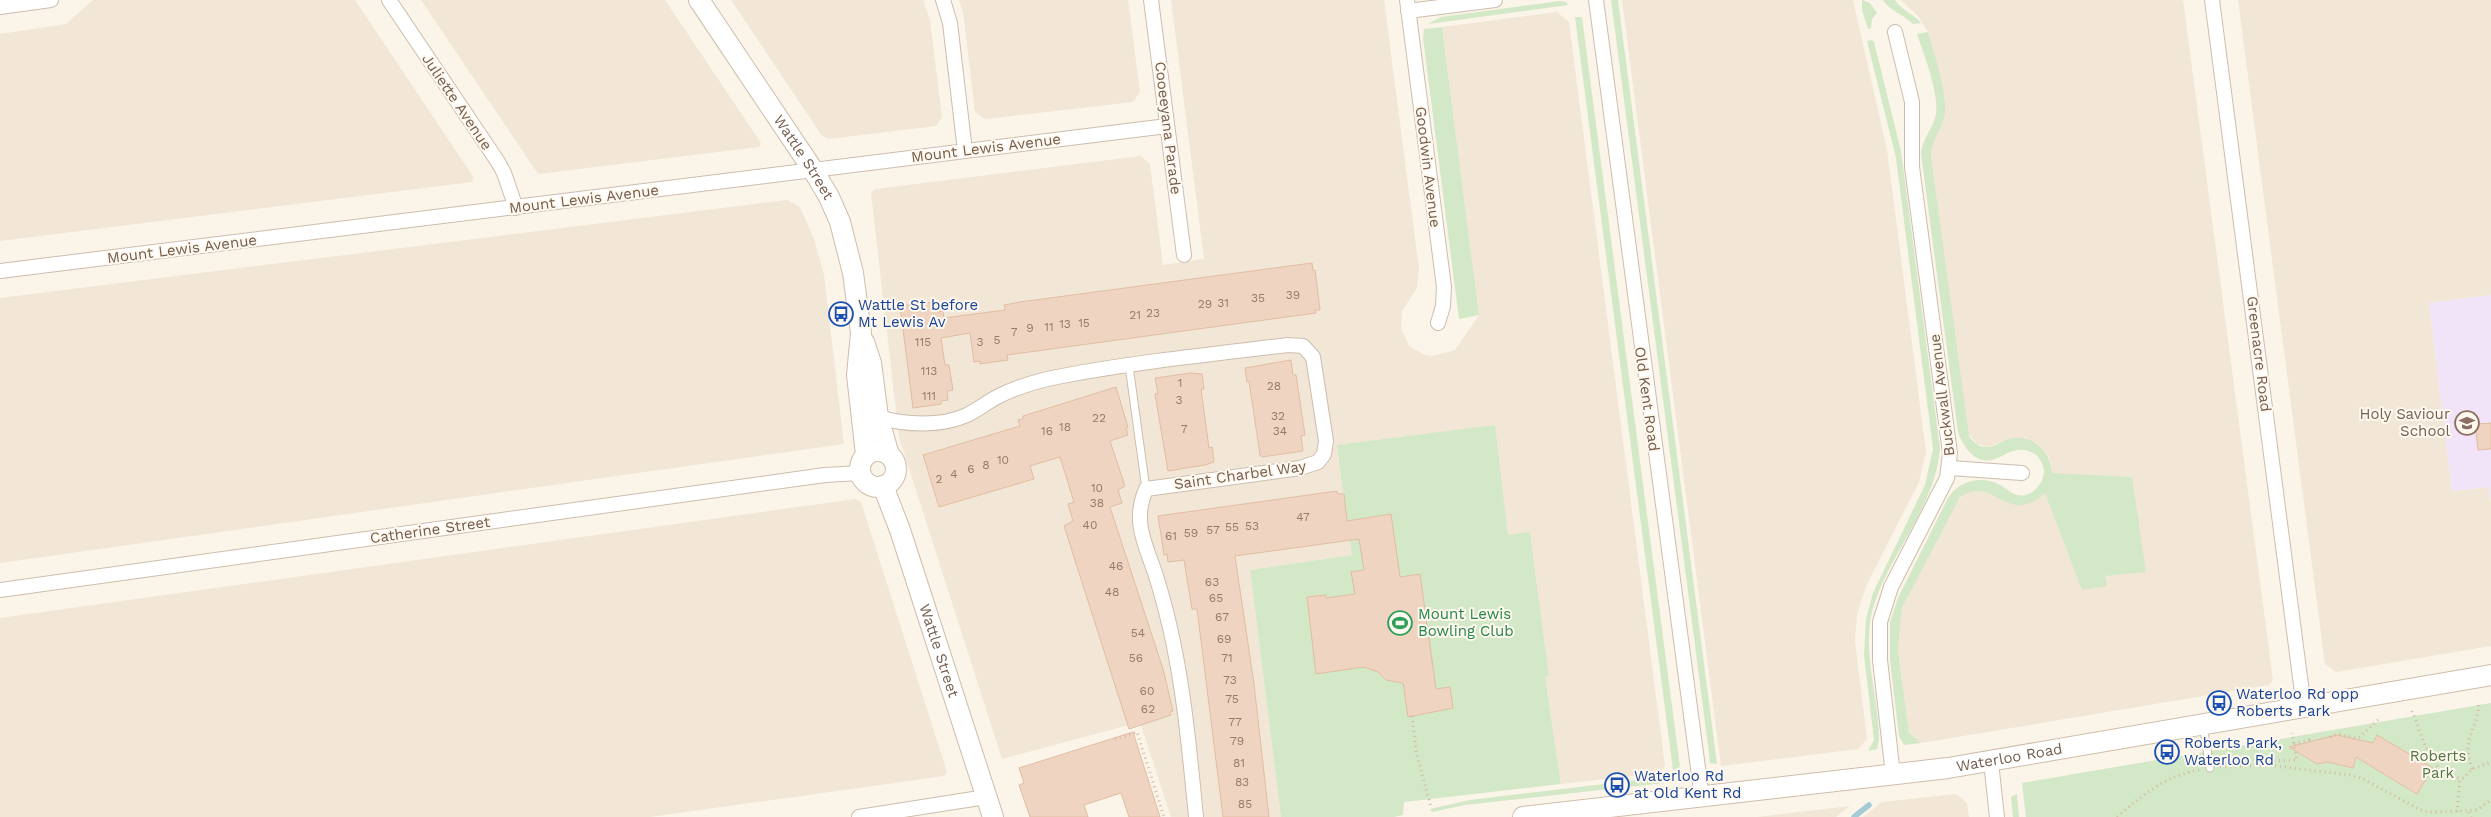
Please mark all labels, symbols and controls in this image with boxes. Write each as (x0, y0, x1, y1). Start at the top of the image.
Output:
street label: Juliette Avenue (418, 50, 496, 154)
street label: Cooeeyana Parade (1151, 60, 1185, 196)
street label: Goodwin Avenue (1412, 106, 1444, 228)
street label: Wattle Street (770, 112, 838, 204)
street label: Mount Lewis Avenue (910, 130, 1062, 166)
street label: Mount Lewis Avenue (508, 181, 660, 217)
street label: Mount Lewis Avenue (106, 231, 258, 267)
house number: 39 (1286, 288, 1300, 302)
house number: 35 (1251, 291, 1265, 305)
street label: Greenacre Road (2243, 295, 2275, 413)
place label: Wattle St before Mt Lewis Av (858, 296, 978, 331)
house number: 31 (1217, 296, 1229, 310)
house number: 29 (1198, 297, 1212, 311)
bus stop icon: Wattle St before Mt Lewis Av (828, 301, 854, 327)
house number: 23 (1146, 306, 1160, 320)
house number: 21 (1129, 308, 1141, 322)
house number: 15 (1078, 316, 1090, 330)
house number: 13 (1059, 317, 1071, 331)
house number: 11 (1044, 320, 1054, 334)
house number: 9 (1026, 321, 1034, 335)
house number: 7 (1011, 325, 1018, 339)
house number: 5 (994, 333, 1001, 347)
street label: Buckwall Avenue (1926, 333, 1958, 457)
house number: 115 (915, 335, 931, 349)
house number: 3 (977, 335, 984, 349)
street label: Old Kent Road (1631, 346, 1663, 452)
house number: 113 (921, 364, 937, 378)
house number: 1 (1178, 376, 1182, 390)
house number: 28 (1267, 379, 1281, 393)
house number: 111 (922, 389, 936, 403)
house number: 3 (1176, 393, 1183, 407)
place label: Holy Saviour School (2360, 405, 2450, 440)
house number: 32 (1271, 409, 1285, 423)
school or university icon: Holy Saviour School (2454, 410, 2480, 436)
house number: 22 (1092, 411, 1106, 425)
house number: 18 (1059, 420, 1071, 434)
house number: 7 (1181, 422, 1188, 436)
house number: 16 (1041, 424, 1053, 438)
house number: 34 (1273, 424, 1287, 438)
house number: 10 (997, 453, 1009, 467)
street label: Saint Charbel Way (1173, 457, 1307, 493)
house number: 8 (982, 458, 990, 472)
house number: 6 (967, 462, 975, 476)
house number: 4 (950, 467, 958, 481)
house number: 2 (936, 472, 943, 486)
house number: 10 (1091, 481, 1103, 495)
house number: 38 (1090, 496, 1104, 510)
house number: 47 (1296, 510, 1310, 524)
street label: Catherine Street (369, 513, 492, 547)
house number: 40 (1083, 518, 1097, 532)
house number: 53 (1245, 519, 1259, 533)
house number: 55 (1225, 520, 1239, 534)
house number: 57 (1206, 523, 1220, 537)
house number: 59 (1184, 526, 1198, 540)
house number: 61 (1165, 529, 1177, 543)
house number: 46 (1109, 559, 1123, 573)
house number: 63 (1205, 575, 1219, 589)
house number: 48 (1105, 585, 1119, 599)
house number: 65 (1209, 591, 1223, 605)
street label: Wattle Street (916, 602, 963, 700)
place label: Mount Lewis Bowling Club (1418, 605, 1514, 640)
house number: 67 (1215, 610, 1229, 624)
sports icon: Mount Lewis Bowling Club (1387, 610, 1413, 636)
house number: 54 (1131, 626, 1145, 640)
house number: 69 (1217, 632, 1231, 646)
house number: 56 (1129, 651, 1143, 665)
house number: 71 (1221, 651, 1233, 665)
house number: 73 (1223, 673, 1237, 687)
house number: 60 (1140, 684, 1154, 698)
place label: Waterloo Rd opp Roberts Park (2236, 685, 2359, 720)
bus stop icon: Waterloo Rd opp Roberts Park (2206, 690, 2232, 716)
house number: 75 (1225, 692, 1239, 706)
house number: 62 (1141, 702, 1155, 716)
house number: 77 (1228, 715, 1242, 729)
house number: 79 (1230, 734, 1244, 748)
place label: Roberts Park, Waterloo Rd (2184, 734, 2282, 769)
bus stop icon: Roberts Park, Waterloo Rd (2154, 739, 2180, 765)
street label: Waterloo Road (1955, 740, 2064, 775)
park label: Roberts Park (2410, 747, 2466, 782)
house number: 81 (1233, 756, 1245, 770)
place label: Waterloo Rd at Old Kent Rd (1634, 767, 1742, 802)
bus stop icon: Waterloo Rd at Old Kent Rd (1604, 772, 1630, 798)
house number: 83 (1235, 775, 1249, 789)
house number: 85 (1238, 797, 1252, 811)

